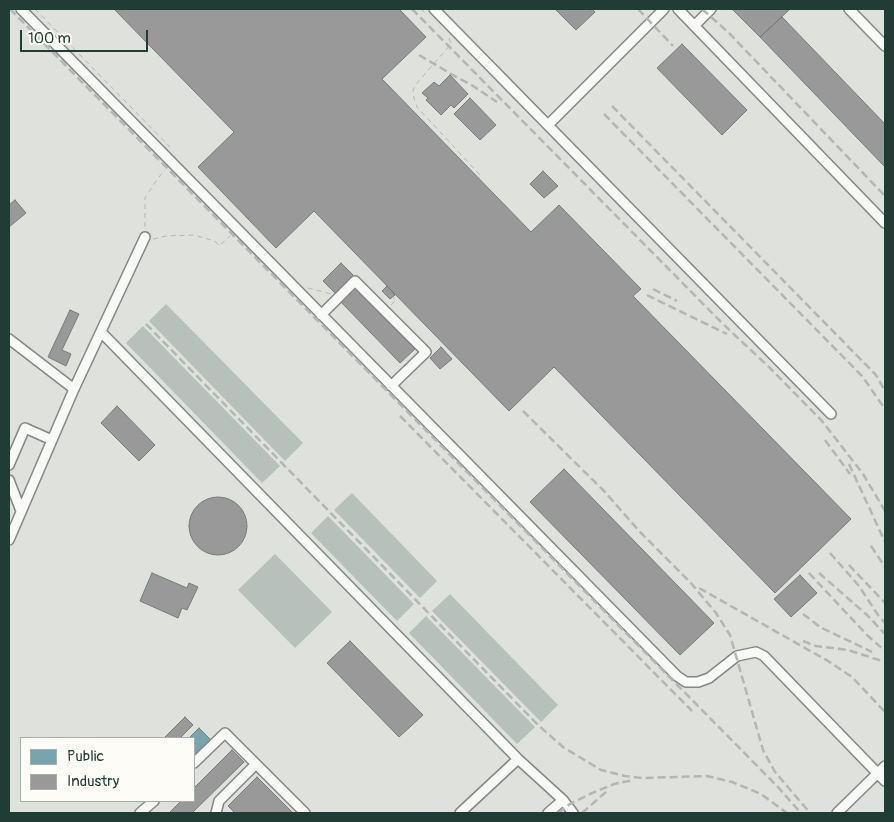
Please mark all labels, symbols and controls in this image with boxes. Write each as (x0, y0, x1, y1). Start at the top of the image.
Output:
scale bar (22, 20, 150, 52)
text: 100 m (28, 29, 71, 48)
legend (20, 737, 195, 802)
text: Public (67, 747, 104, 766)
text: Industry (67, 772, 119, 791)

